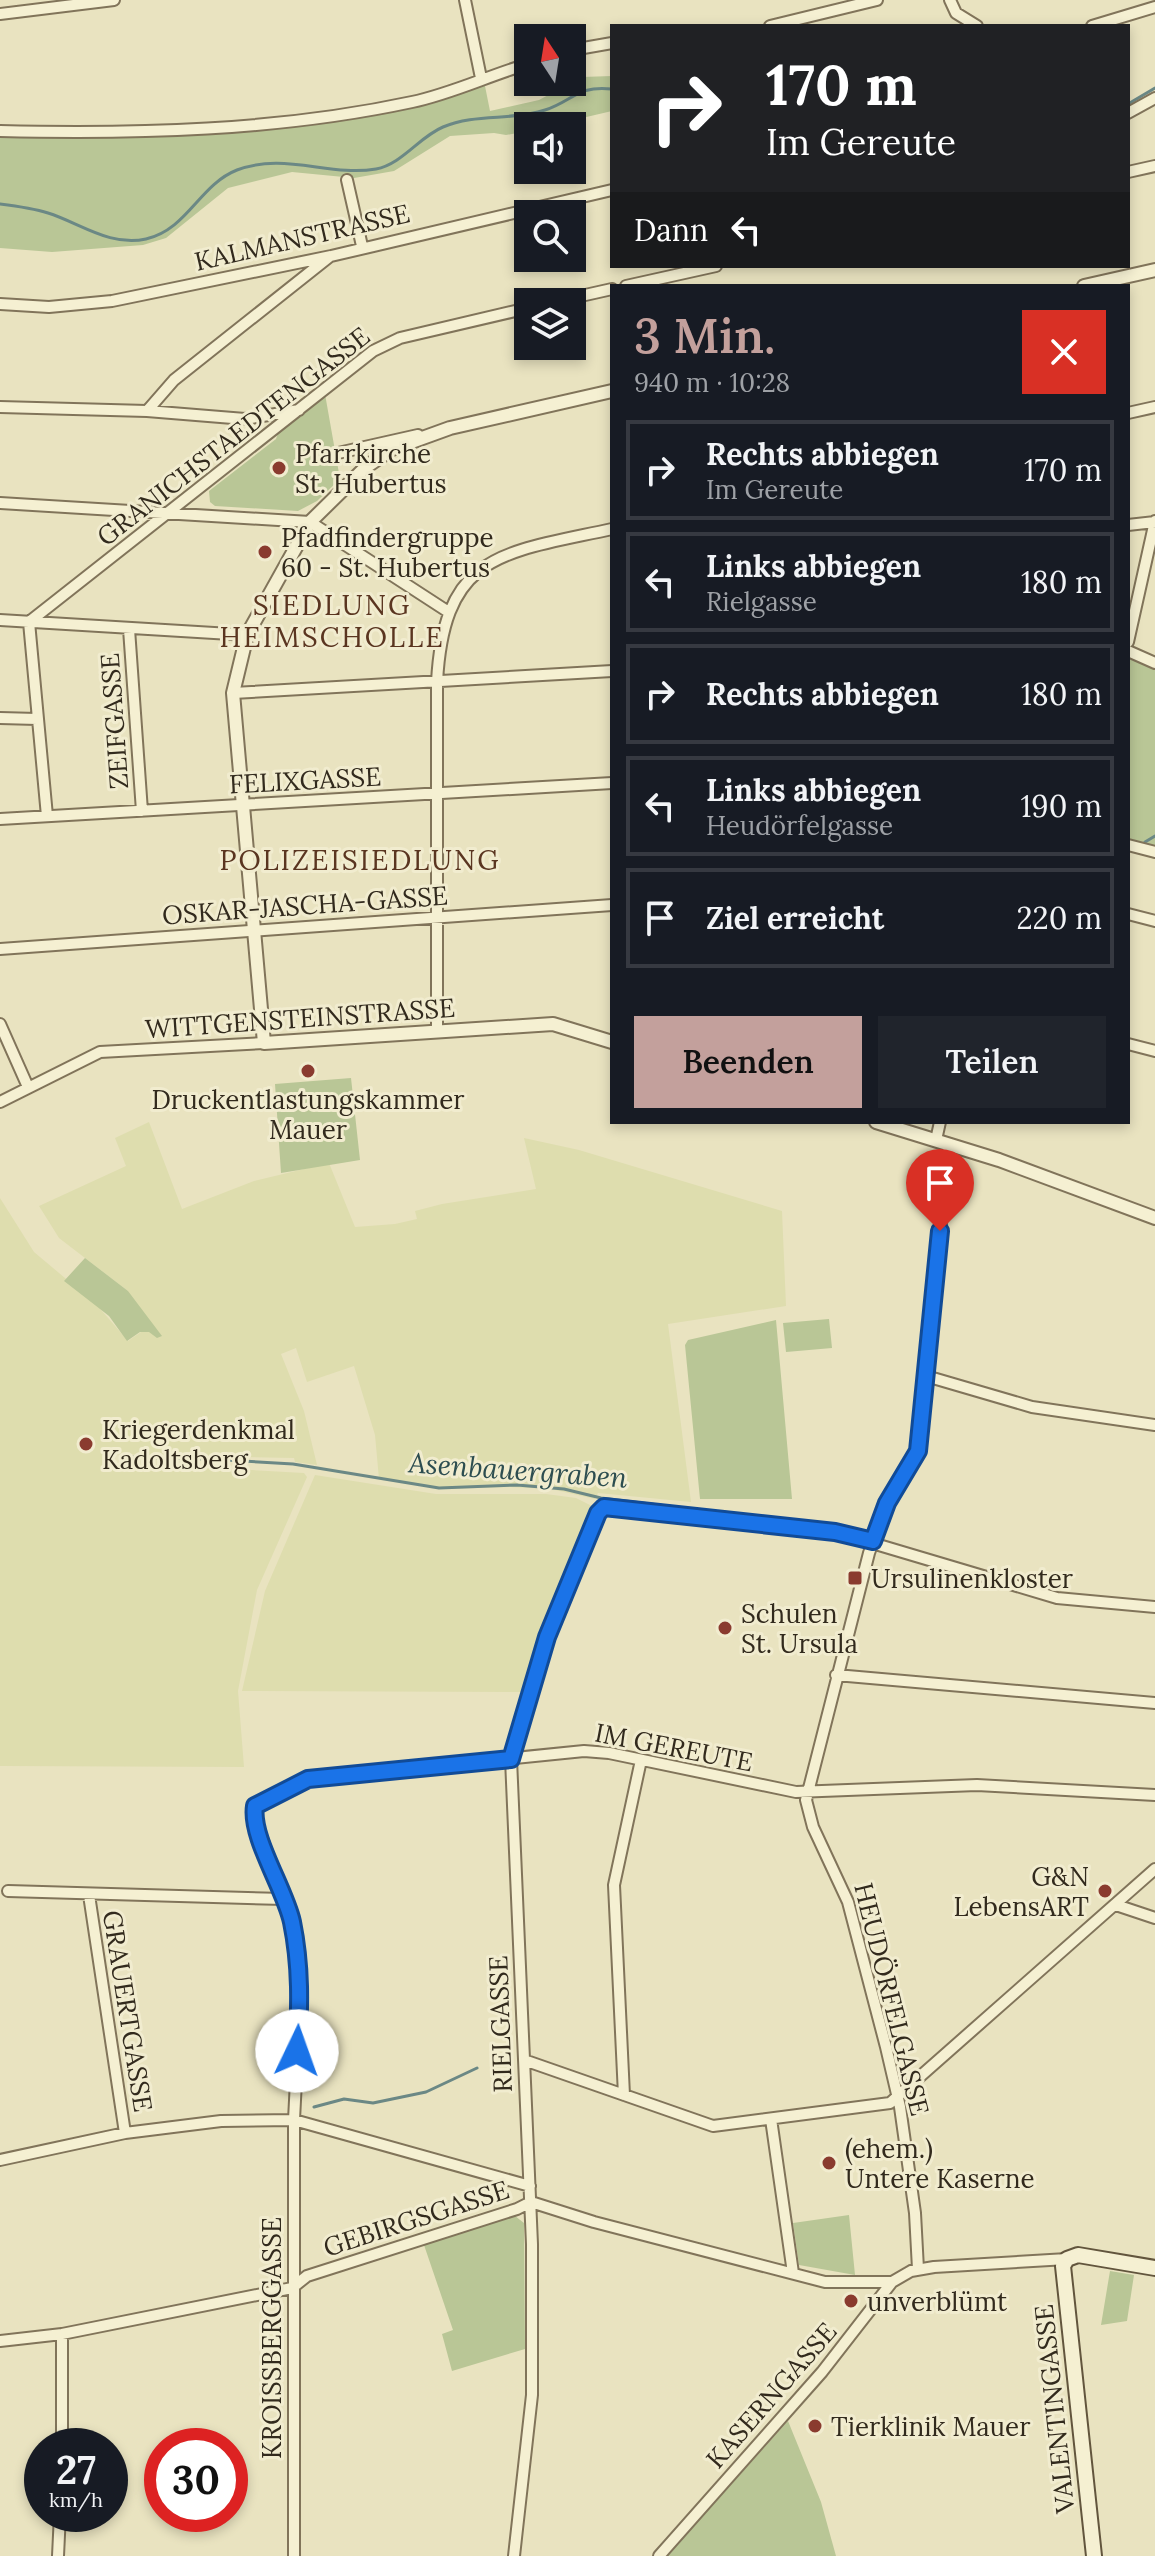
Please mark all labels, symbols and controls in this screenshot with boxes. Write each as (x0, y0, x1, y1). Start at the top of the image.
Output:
north arrow (514, 24, 586, 96)
map controls (514, 24, 586, 360)
text: 170 m (766, 49, 917, 120)
icon: right (634, 56, 738, 160)
button: sound (514, 112, 586, 184)
text: Im Gereute (766, 119, 956, 165)
street label: KALMANSTRASSE (191, 196, 413, 278)
button: search (514, 200, 586, 272)
icon: left (724, 208, 768, 252)
text: Dann (634, 211, 708, 249)
button: layers (514, 288, 586, 360)
text: 3 Min. (634, 305, 775, 366)
button: close (1022, 310, 1106, 394)
street label: GRANICHSTAEDTENGASSE (90, 319, 376, 553)
text: 940 m · 10:28 (634, 366, 790, 399)
text: Rechts abbiegen (706, 435, 939, 473)
place label: Pfarrkirche St. Hubertus (295, 437, 447, 500)
icon: right (638, 448, 682, 492)
text: 170 m (1024, 451, 1102, 489)
marker: Pfarrkirche St. Hubertus (270, 459, 288, 477)
text: Im Gereute (706, 473, 843, 506)
place label: Pfadfindergruppe 60 - St. Hubertus (281, 521, 494, 584)
marker: Pfadfindergruppe 60 - St. Hubertus (256, 543, 274, 561)
text: Links abbiegen (706, 547, 921, 585)
icon: left (638, 560, 682, 604)
text: 180 m (1021, 563, 1102, 601)
text: Rielgasse (706, 585, 817, 618)
district label: SIEDLUNG HEIMSCHOLLE (219, 587, 445, 655)
street label: ZEIFGASSE (93, 652, 135, 790)
icon: right (638, 672, 682, 716)
text: Rechts abbiegen (706, 675, 939, 713)
text: 180 m (1021, 675, 1102, 713)
street label: FELIXGASSE (228, 760, 382, 800)
text: Links abbiegen (706, 771, 921, 809)
icon: left (638, 784, 682, 828)
text: 190 m (1020, 787, 1102, 825)
text: Heudörfelgasse (706, 809, 893, 842)
district label: POLIZEISIEDLUNG (219, 842, 501, 878)
street label: OSKAR-JASCHA-GASSE (161, 879, 449, 931)
icon: arrive (638, 896, 682, 940)
text: Ziel erreicht (706, 899, 884, 937)
text: 220 m (1016, 899, 1102, 937)
street label: WITTGENSTEINSTRASSE (144, 991, 456, 1045)
button: Beenden (634, 1016, 862, 1108)
button: Teilen (878, 1016, 1106, 1108)
marker: Druckentlastungskammer Mauer (299, 1062, 317, 1080)
place label: Druckentlastungskammer Mauer (152, 1083, 465, 1146)
pin (906, 1149, 974, 1231)
icon: arrive (918, 1161, 962, 1205)
place label: Kriegerdenkmal Kadoltsberg (102, 1413, 295, 1476)
marker: Kriegerdenkmal Kadoltsberg (77, 1435, 95, 1453)
water label: Asenbauergraben (406, 1444, 629, 1496)
place label: Ursulinenkloster (871, 1562, 1074, 1595)
marker: Ursulinenkloster (846, 1569, 864, 1587)
place label: Schulen St. Ursula (741, 1597, 858, 1660)
marker: Schulen St. Ursula (716, 1619, 734, 1637)
street label: IM GEREUTE (592, 1716, 756, 1778)
place label: G&N LebensART (954, 1860, 1089, 1923)
street label: HEUDÖRFELGASSE (847, 1879, 937, 2119)
marker: G&N LebensART (1096, 1882, 1114, 1900)
street label: GRAUERTGASSE (96, 1908, 160, 2114)
street label: RIELGASSE (481, 1955, 519, 2093)
position arrow (255, 2009, 339, 2093)
place label: (ehem.) Untere Kaserne (845, 2132, 1035, 2195)
marker: (ehem.) Untere Kaserne (820, 2154, 838, 2172)
street label: GEBIRGSGASSE (319, 2172, 513, 2264)
street label: KROISSBERGGASSE (255, 2217, 288, 2459)
place label: unverblümt (867, 2285, 1007, 2318)
marker: unverblümt (842, 2292, 860, 2310)
street label: VALENTINGASSE (1027, 2303, 1081, 2516)
street label: KASERNGASSE (699, 2315, 843, 2475)
place label: Tierklinik Mauer (831, 2410, 1031, 2443)
marker: Tierklinik Mauer (806, 2417, 824, 2435)
speed limit sign: 30 (144, 2428, 248, 2532)
text: 27 (56, 2444, 96, 2495)
text: km/h (49, 2487, 103, 2512)

